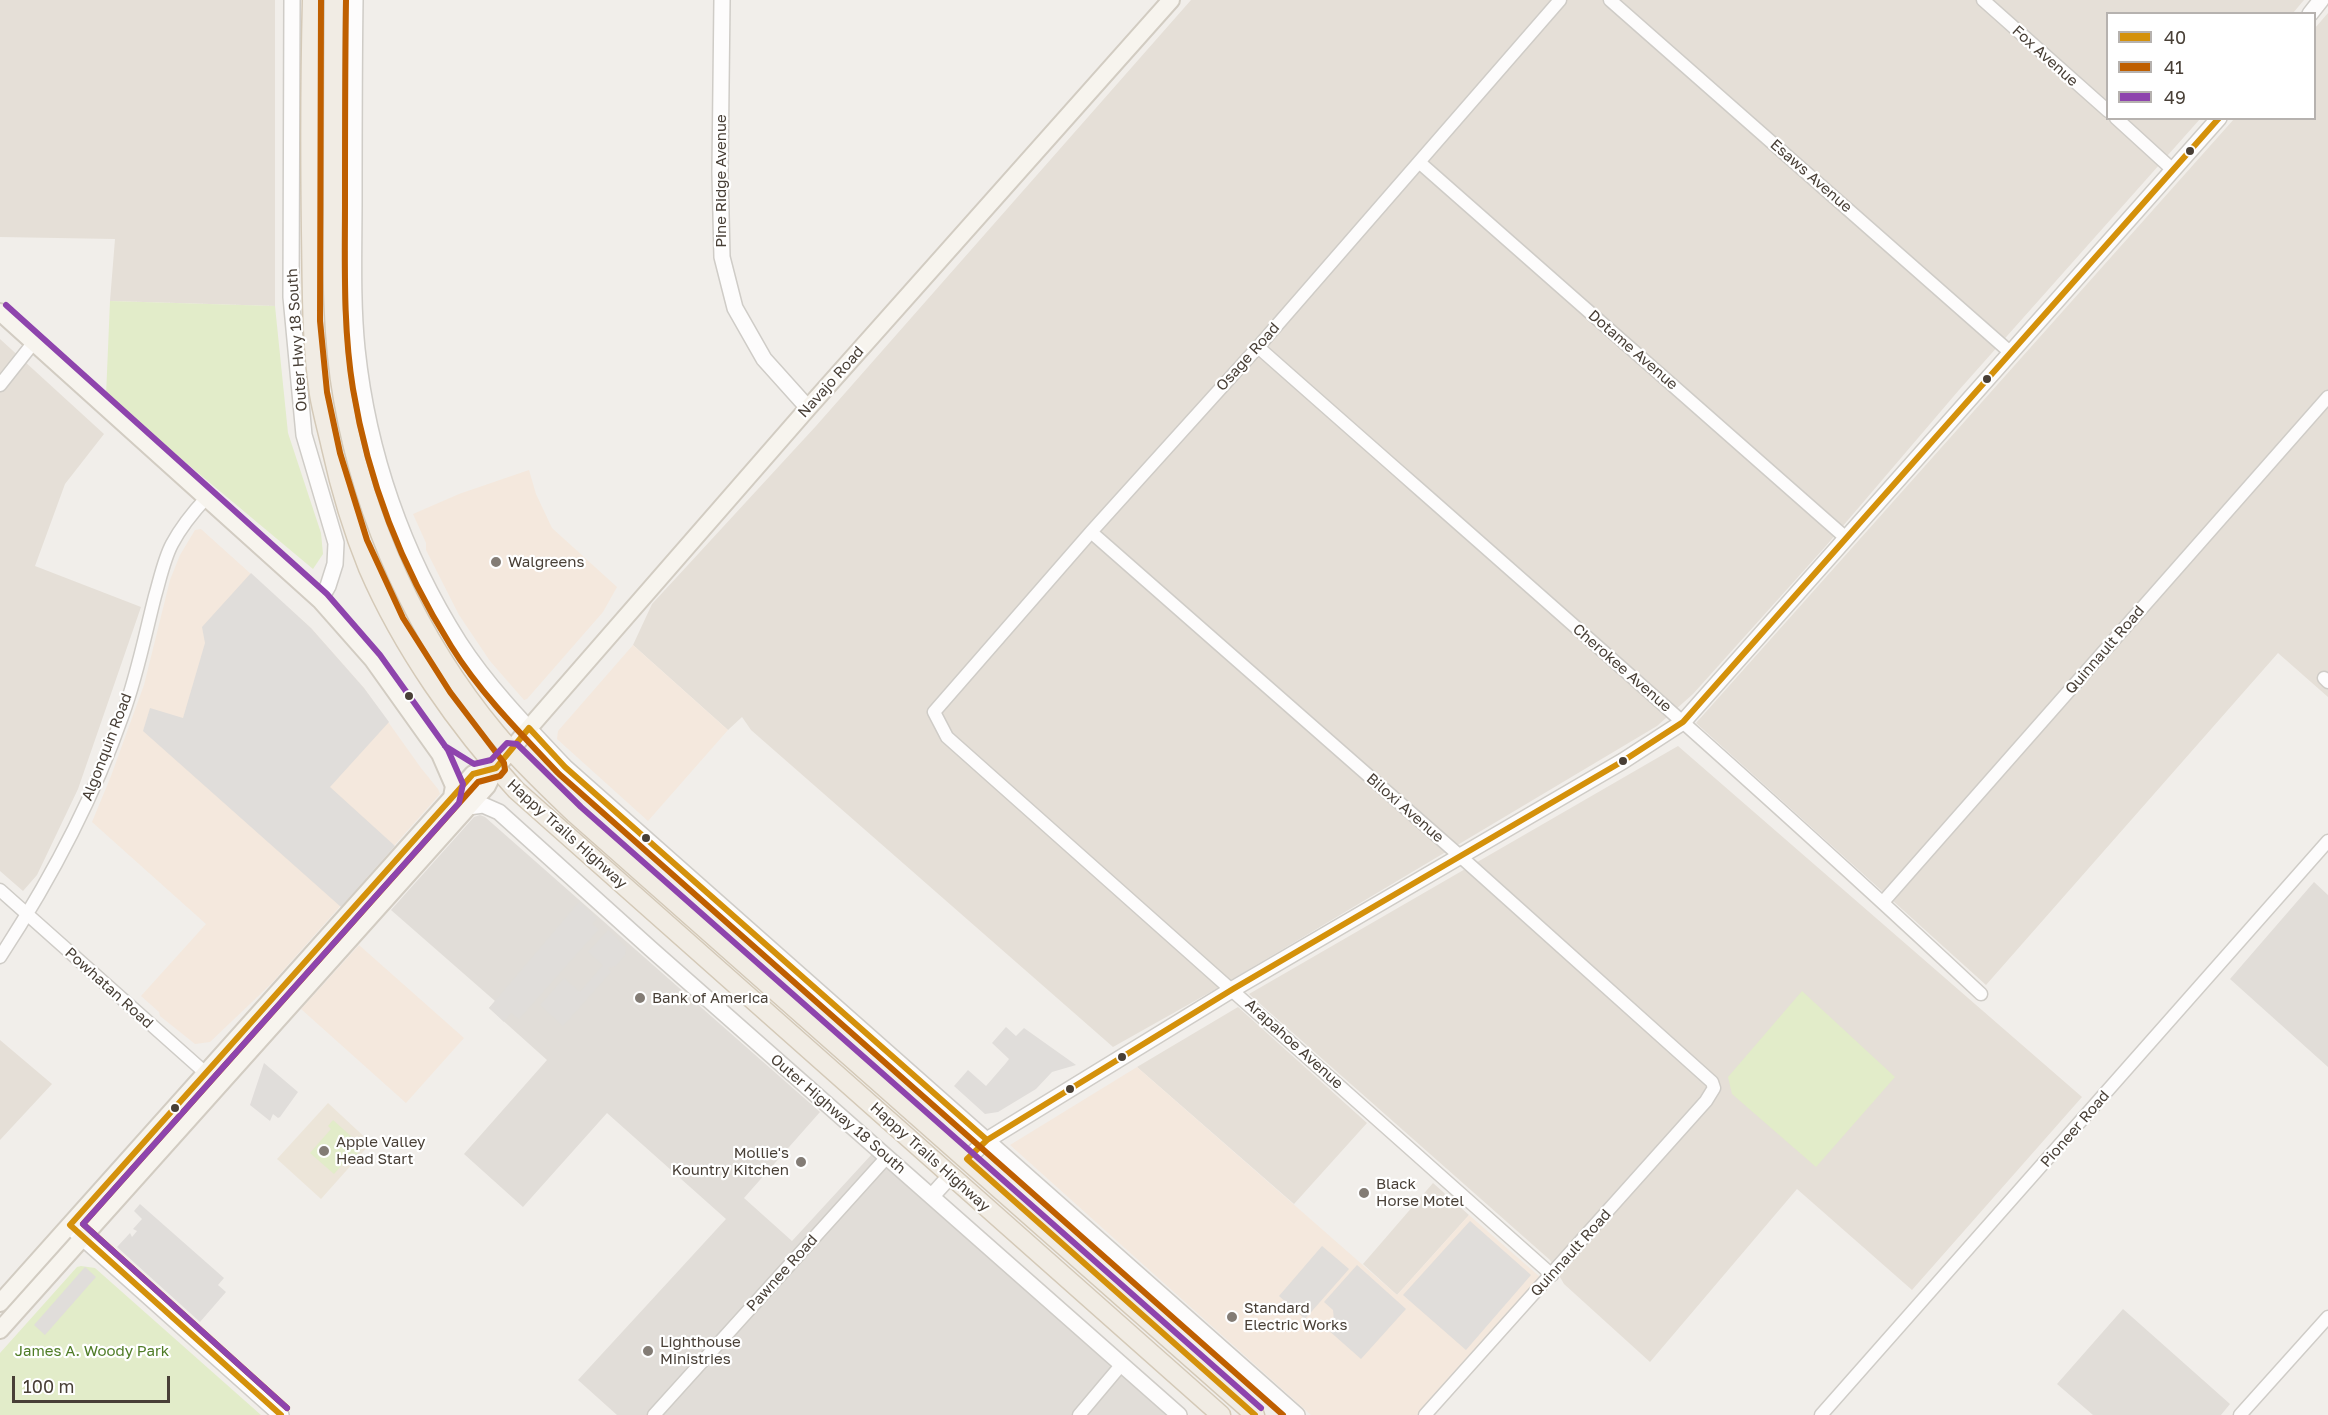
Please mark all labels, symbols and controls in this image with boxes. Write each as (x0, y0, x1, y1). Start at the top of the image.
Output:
legend (2106, 12, 2316, 120)
street label: Fox Avenue (2008, 22, 2082, 90)
text: 40 (2164, 26, 2186, 48)
text: 41 (2164, 56, 2184, 78)
text: 49 (2164, 86, 2186, 108)
street label: Pine Ridge Avenue (712, 114, 730, 248)
street label: Esaws Avenue (1767, 136, 1855, 216)
unlabelled marker (2184, 145, 2196, 157)
street label: Outer Hwy 18 South (283, 268, 311, 412)
street label: Dotame Avenue (1585, 306, 1681, 394)
street label: Osage Road (1213, 319, 1283, 395)
street label: Navajo Road (794, 343, 868, 421)
unlabelled marker (1981, 373, 1993, 385)
place label: Walgreens (508, 553, 584, 571)
marker: Walgreens (489, 555, 503, 569)
street label: Quinnault Road (2062, 602, 2148, 698)
street label: Cherokee Avenue (1569, 620, 1675, 716)
unlabelled marker (403, 690, 415, 702)
street label: Algonquin Road (78, 691, 136, 803)
unlabelled marker (1617, 755, 1629, 767)
street label: Biloxi Avenue (1363, 770, 1447, 846)
street label: Happy Trails Highway (503, 775, 631, 893)
unlabelled marker (640, 832, 652, 844)
street label: Powhatan Road (61, 944, 157, 1032)
place label: Bank of America (652, 989, 769, 1007)
marker: Bank of America (633, 991, 647, 1005)
street label: Arapahoe Avenue (1241, 995, 1347, 1093)
street label: Outer Highway 18 South (767, 1050, 909, 1178)
unlabelled marker (1116, 1051, 1128, 1063)
unlabelled marker (1064, 1083, 1076, 1095)
street label: Pioneer Road (2037, 1087, 2113, 1171)
street label: Happy Trails Highway (866, 1098, 994, 1216)
unlabelled marker (169, 1102, 181, 1114)
place label: Apple Valley Head Start (336, 1133, 425, 1168)
marker: Apple Valley Head Start (317, 1144, 331, 1158)
place label: Mollie's Kountry Kitchen (672, 1144, 789, 1179)
marker: Mollie's Kountry Kitchen (794, 1155, 808, 1169)
place label: Black Horse Motel (1376, 1175, 1464, 1210)
marker: Black Horse Motel (1357, 1186, 1371, 1200)
street label: Quinnault Road (1527, 1206, 1615, 1300)
street label: Pawnee Road (743, 1231, 821, 1315)
place label: Standard Electric Works (1244, 1299, 1348, 1334)
marker: Standard Electric Works (1225, 1310, 1239, 1324)
place label: Lighthouse Ministries (660, 1333, 741, 1368)
park label: James A. Woody Park (15, 1342, 169, 1360)
marker: Lighthouse Ministries (641, 1344, 655, 1358)
scale bar (15, 1364, 172, 1402)
text: 100 m (23, 1375, 74, 1397)

